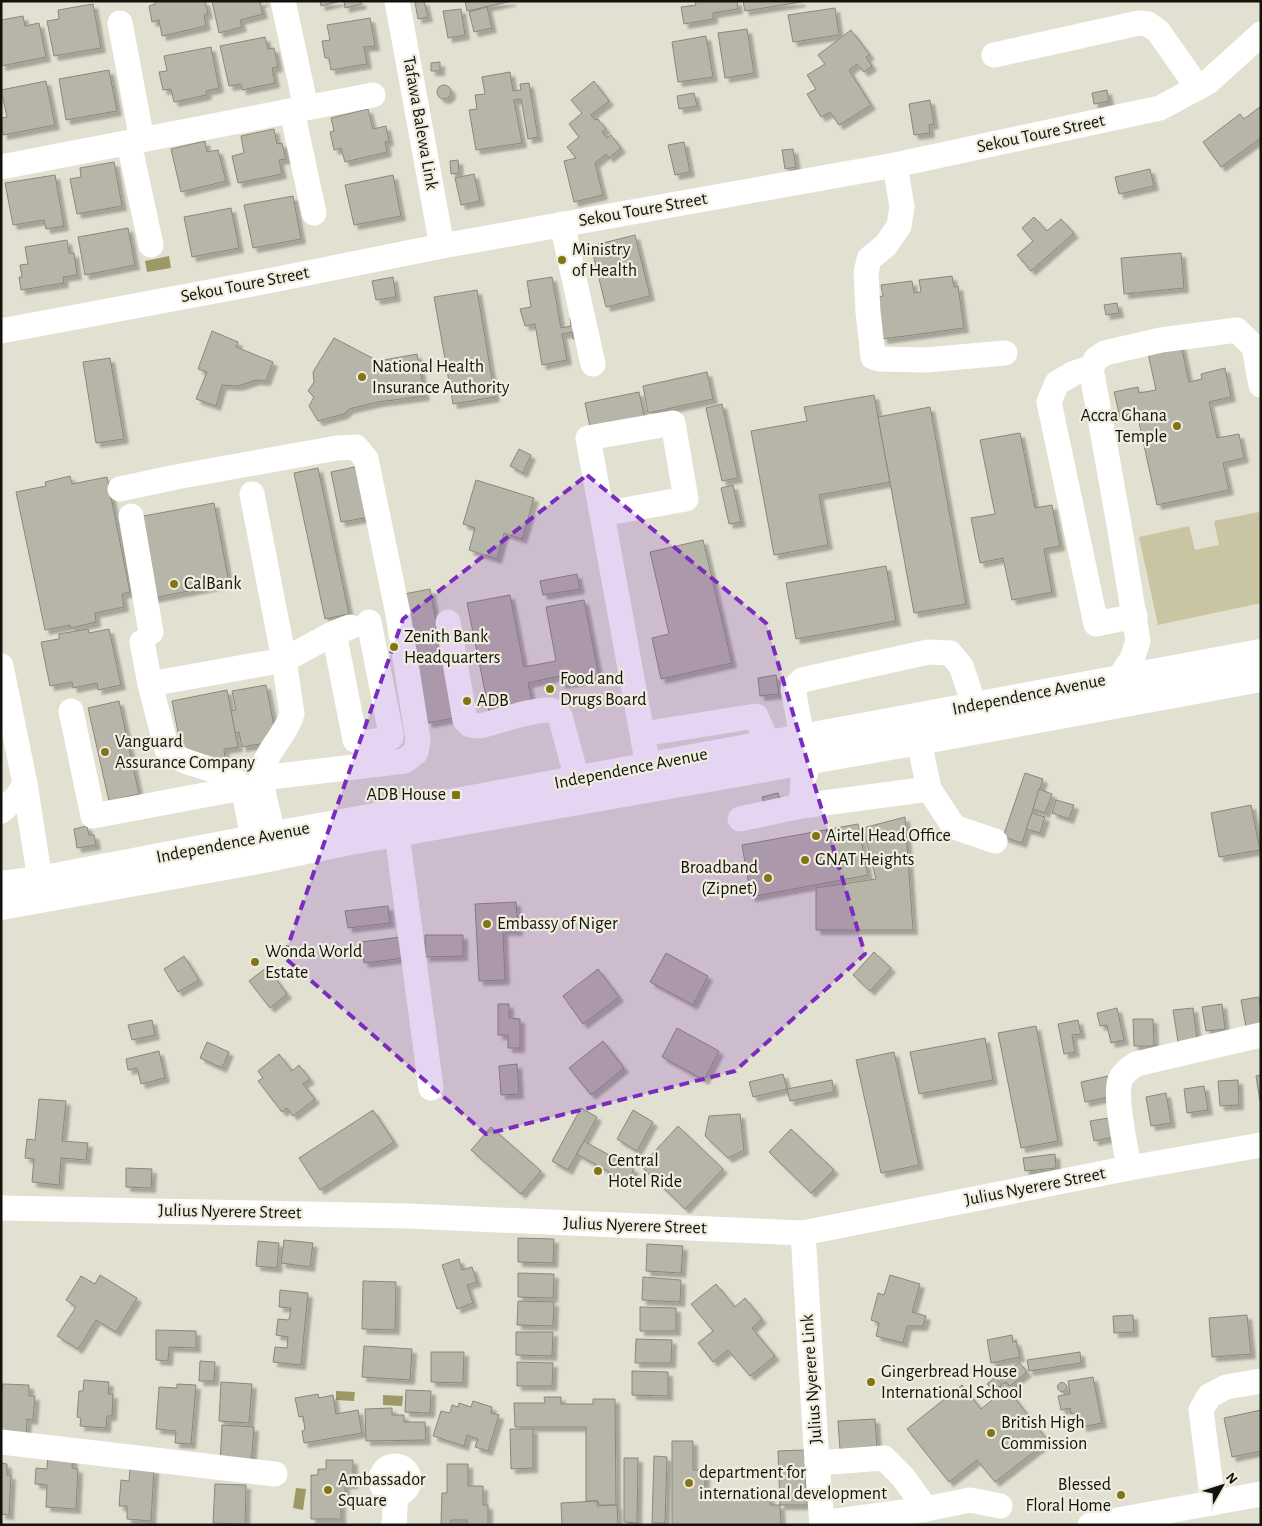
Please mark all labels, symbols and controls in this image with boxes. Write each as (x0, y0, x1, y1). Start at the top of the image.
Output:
street label: Tafawa Balewa Link (399, 55, 441, 192)
street label: Sekou Toure Street (975, 112, 1107, 156)
street label: Sekou Toure Street (577, 190, 709, 230)
place label: Ministry of Health (572, 241, 637, 280)
marker: Ministry of Health (556, 254, 568, 266)
street label: Sekou Toure Street (179, 264, 311, 306)
place label: National Health Insurance Authority (372, 358, 510, 397)
marker: National Health Insurance Authority (356, 371, 368, 383)
place label: Accra Ghana Temple (1081, 407, 1167, 446)
marker: Accra Ghana Temple (1171, 420, 1183, 432)
place label: CalBank (184, 575, 242, 593)
marker: CalBank (168, 578, 180, 590)
place label: Zenith Bank Headquarters (404, 628, 500, 667)
marker: Zenith Bank Headquarters (388, 641, 400, 653)
place label: Food and Drugs Board (560, 670, 647, 709)
street label: Independence Avenue (951, 671, 1107, 719)
marker: Food and Drugs Board (544, 683, 556, 695)
place label: ADB (477, 692, 509, 710)
marker: ADB (461, 695, 473, 707)
place label: Vanguard Assurance Company (115, 733, 255, 772)
street label: Independence Avenue (553, 745, 709, 793)
marker: Vanguard Assurance Company (99, 746, 111, 758)
place label: ADB House (366, 786, 446, 804)
marker: ADB House (450, 789, 462, 801)
street label: Independence Avenue (155, 819, 311, 867)
place label: Airtel Head Office (826, 827, 951, 845)
marker: Airtel Head Office (810, 830, 822, 842)
place label: GNAT Heights (815, 851, 914, 869)
marker: GNAT Heights (799, 854, 811, 866)
place label: Broadband (Zipnet) (680, 859, 758, 898)
marker: Broadband (Zipnet) (762, 872, 774, 884)
place label: Embassy of Niger (497, 915, 618, 933)
marker: Embassy of Niger (481, 918, 493, 930)
place label: Wonda World Estate (265, 943, 362, 982)
marker: Wonda World Estate (249, 956, 261, 968)
place label: Central Hotel Ride (608, 1152, 682, 1191)
street label: Julius Nyerere Street (963, 1164, 1107, 1209)
marker: Central Hotel Ride (592, 1165, 604, 1177)
street label: Julius Nyerere Street (158, 1202, 302, 1222)
street label: Julius Nyerere Street (563, 1215, 707, 1238)
street label: Julius Nyerere Link (798, 1313, 826, 1445)
place label: Gingerbread House International School (881, 1363, 1022, 1402)
marker: Gingerbread House International School (865, 1376, 877, 1388)
place label: British High Commission (1001, 1414, 1087, 1453)
marker: British High Commission (985, 1427, 997, 1439)
north arrow (1197, 1461, 1247, 1511)
place label: department for international development (699, 1464, 887, 1503)
text: N (1223, 1470, 1240, 1487)
place label: Ambassador Square (338, 1471, 426, 1510)
place label: Blessed Floral Home (1025, 1476, 1111, 1515)
marker: department for international development (683, 1477, 695, 1489)
marker: Ambassador Square (322, 1484, 334, 1496)
marker: Blessed Floral Home (1115, 1489, 1127, 1501)

